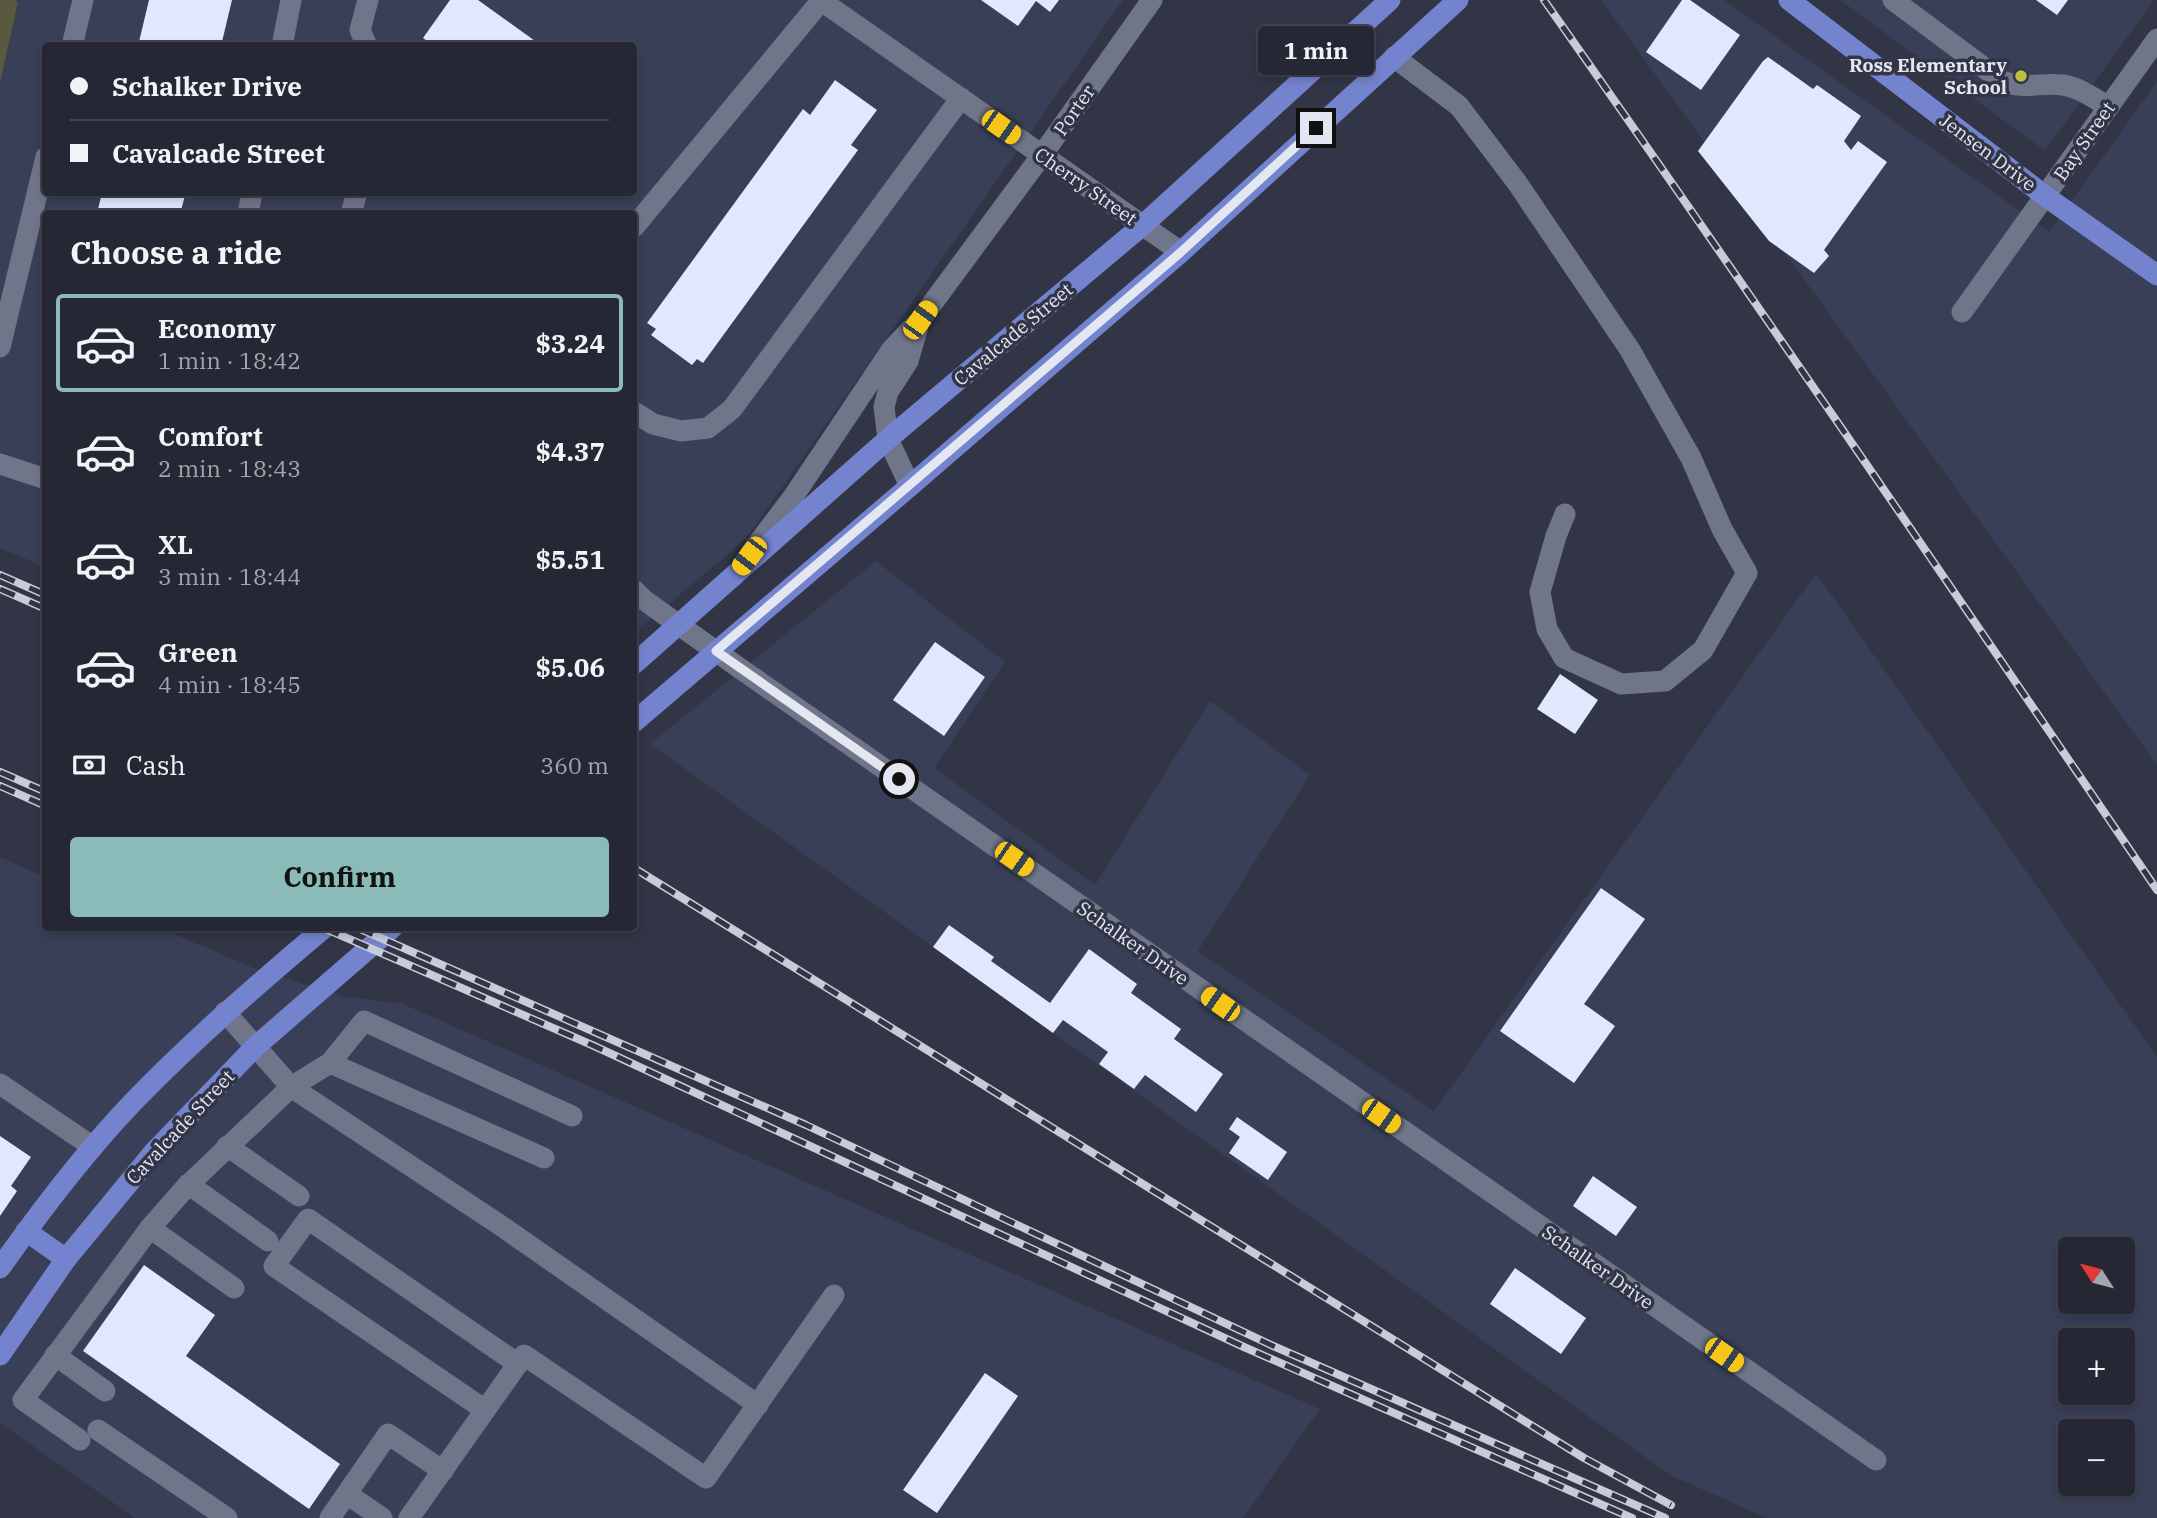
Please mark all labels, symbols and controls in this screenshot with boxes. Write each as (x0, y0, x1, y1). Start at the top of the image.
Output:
callout: 1 min (1258, 26, 1374, 76)
text: 1 min (1284, 35, 1348, 65)
place label: Ross Elementary School (1849, 53, 2007, 99)
marker: Ross Elementary School (2013, 68, 2029, 84)
text: Schalker Drive (112, 69, 302, 103)
street label: Porter (1048, 80, 1100, 140)
street label: Bay Street (2048, 97, 2120, 185)
car (978, 106, 1025, 148)
street label: Jensen Drive (1935, 108, 2041, 196)
route end (1300, 112, 1332, 144)
text: Cavalcade Street (112, 136, 325, 170)
street label: Cherry Street (1030, 142, 1142, 230)
text: Choose a ride (70, 231, 282, 273)
street label: Cavalcade Street (949, 277, 1078, 391)
car (900, 297, 941, 343)
text: Economy (158, 311, 276, 345)
icon: car (74, 312, 137, 375)
text: $3.24 (535, 326, 605, 360)
text: 1 min · 18:42 (158, 345, 301, 375)
text: Comfort (158, 419, 263, 453)
icon: car (74, 420, 137, 483)
text: $4.37 (535, 434, 605, 468)
text: 2 min · 18:43 (158, 453, 301, 483)
text: XL (158, 527, 193, 561)
icon: car (74, 528, 137, 591)
car (728, 533, 771, 579)
text: $5.51 (535, 542, 605, 576)
text: 3 min · 18:44 (158, 561, 301, 591)
text: Green (158, 635, 238, 669)
icon: car (74, 636, 137, 699)
text: $5.06 (535, 650, 605, 684)
text: 4 min · 18:45 (158, 669, 301, 699)
icon: cash (70, 746, 108, 784)
text: Cash (126, 748, 186, 782)
text: 360 m (540, 750, 609, 780)
route start (883, 763, 915, 795)
button: Confirm (70, 837, 609, 917)
car (991, 838, 1038, 880)
street label: Schalker Drive (1073, 896, 1193, 990)
car (1197, 983, 1244, 1025)
street label: Cavalcade Street (121, 1065, 239, 1189)
car (1358, 1095, 1405, 1137)
street label: Schalker Drive (1538, 1220, 1658, 1314)
north arrow (2058, 1237, 2135, 1314)
map controls (2058, 1237, 2135, 1496)
button: + (2058, 1328, 2135, 1405)
car (1701, 1334, 1748, 1376)
button: − (2058, 1419, 2135, 1496)

